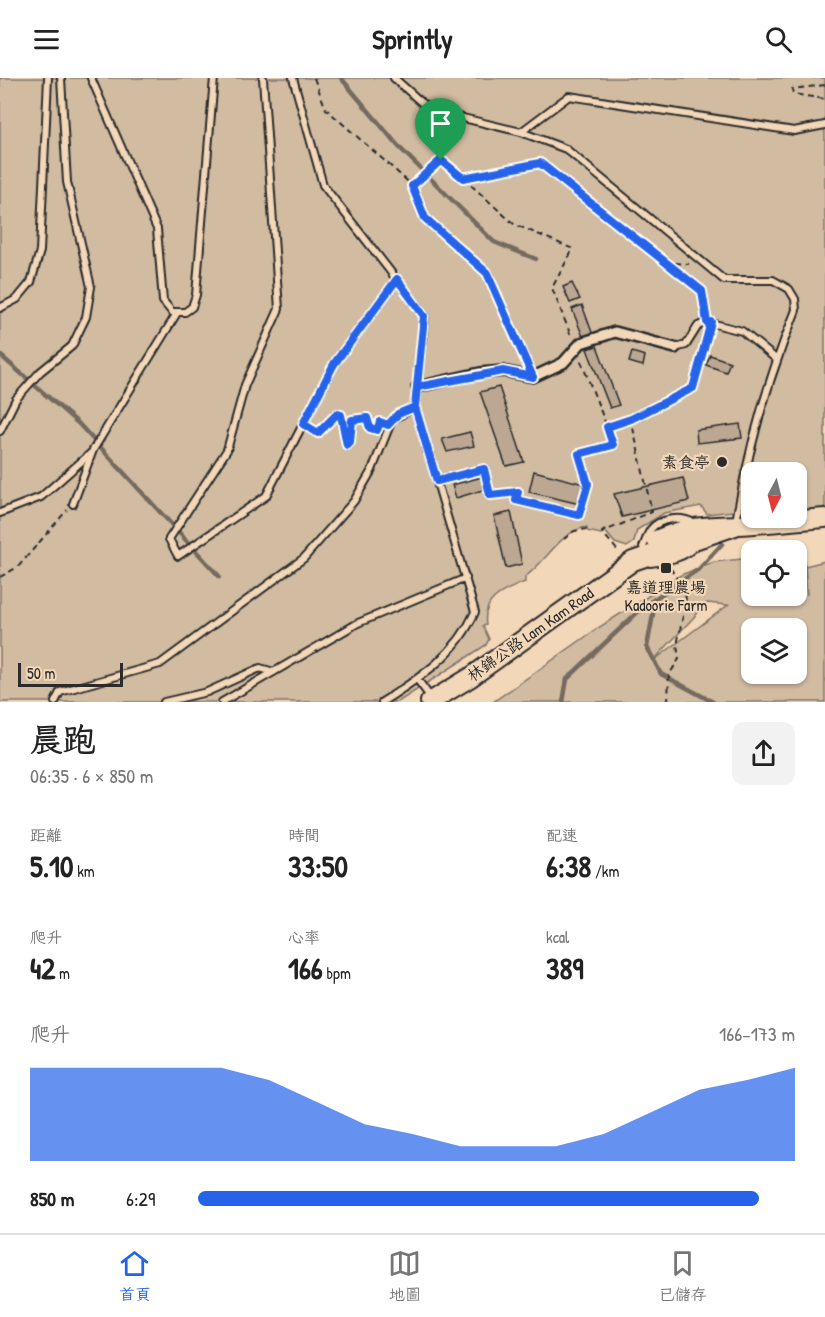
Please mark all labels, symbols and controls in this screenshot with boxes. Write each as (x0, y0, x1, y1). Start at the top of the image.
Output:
text: Sprintly (372, 21, 453, 57)
icon: menu (30, 23, 63, 56)
icon: search (762, 23, 795, 56)
pin (415, 98, 466, 160)
icon: arrive (424, 107, 457, 140)
place label: 素食亭 (662, 451, 710, 473)
marker: 素食亭 (715, 455, 729, 469)
north arrow (741, 462, 807, 528)
map controls (741, 462, 807, 684)
button: locate (741, 540, 807, 606)
marker: 嘉道理農場 Kadoorie Farm (659, 561, 673, 575)
place label: 嘉道理農場 Kadoorie Farm (625, 576, 708, 616)
street label: 林錦公路 Lam Kam Road (462, 582, 598, 686)
button: layers (741, 618, 807, 684)
scale bar (18, 660, 123, 688)
text: 50 m (27, 662, 56, 684)
text: 晨跑 (30, 717, 96, 761)
button: share (732, 722, 795, 785)
text: 06:35 · 6 × 850 m (30, 762, 153, 789)
text: 距離 (30, 824, 62, 846)
text: 時間 (288, 824, 320, 846)
text: 配速 (546, 824, 578, 846)
text: 5.10 (30, 846, 73, 886)
text: 33:50 (288, 846, 348, 886)
text: 6:38 (546, 846, 591, 886)
text: km (73, 860, 95, 882)
text: /km (591, 860, 619, 882)
text: 爬升 (30, 926, 62, 948)
text: 心率 (288, 926, 320, 948)
text: kcal (546, 926, 569, 948)
text: 42 (30, 948, 55, 988)
text: 166 (288, 948, 323, 988)
text: 389 (546, 948, 583, 988)
text: m (55, 962, 70, 984)
text: bpm (323, 962, 351, 984)
text: 爬升 (30, 1020, 70, 1047)
text: 166–173 m (719, 1020, 795, 1047)
text: 850 m (30, 1185, 74, 1212)
text: 6:29 (126, 1185, 155, 1212)
tab: 首頁 (118, 1247, 151, 1305)
tab: 地圖 (388, 1247, 421, 1305)
tab: 已儲存 (658, 1247, 706, 1305)

